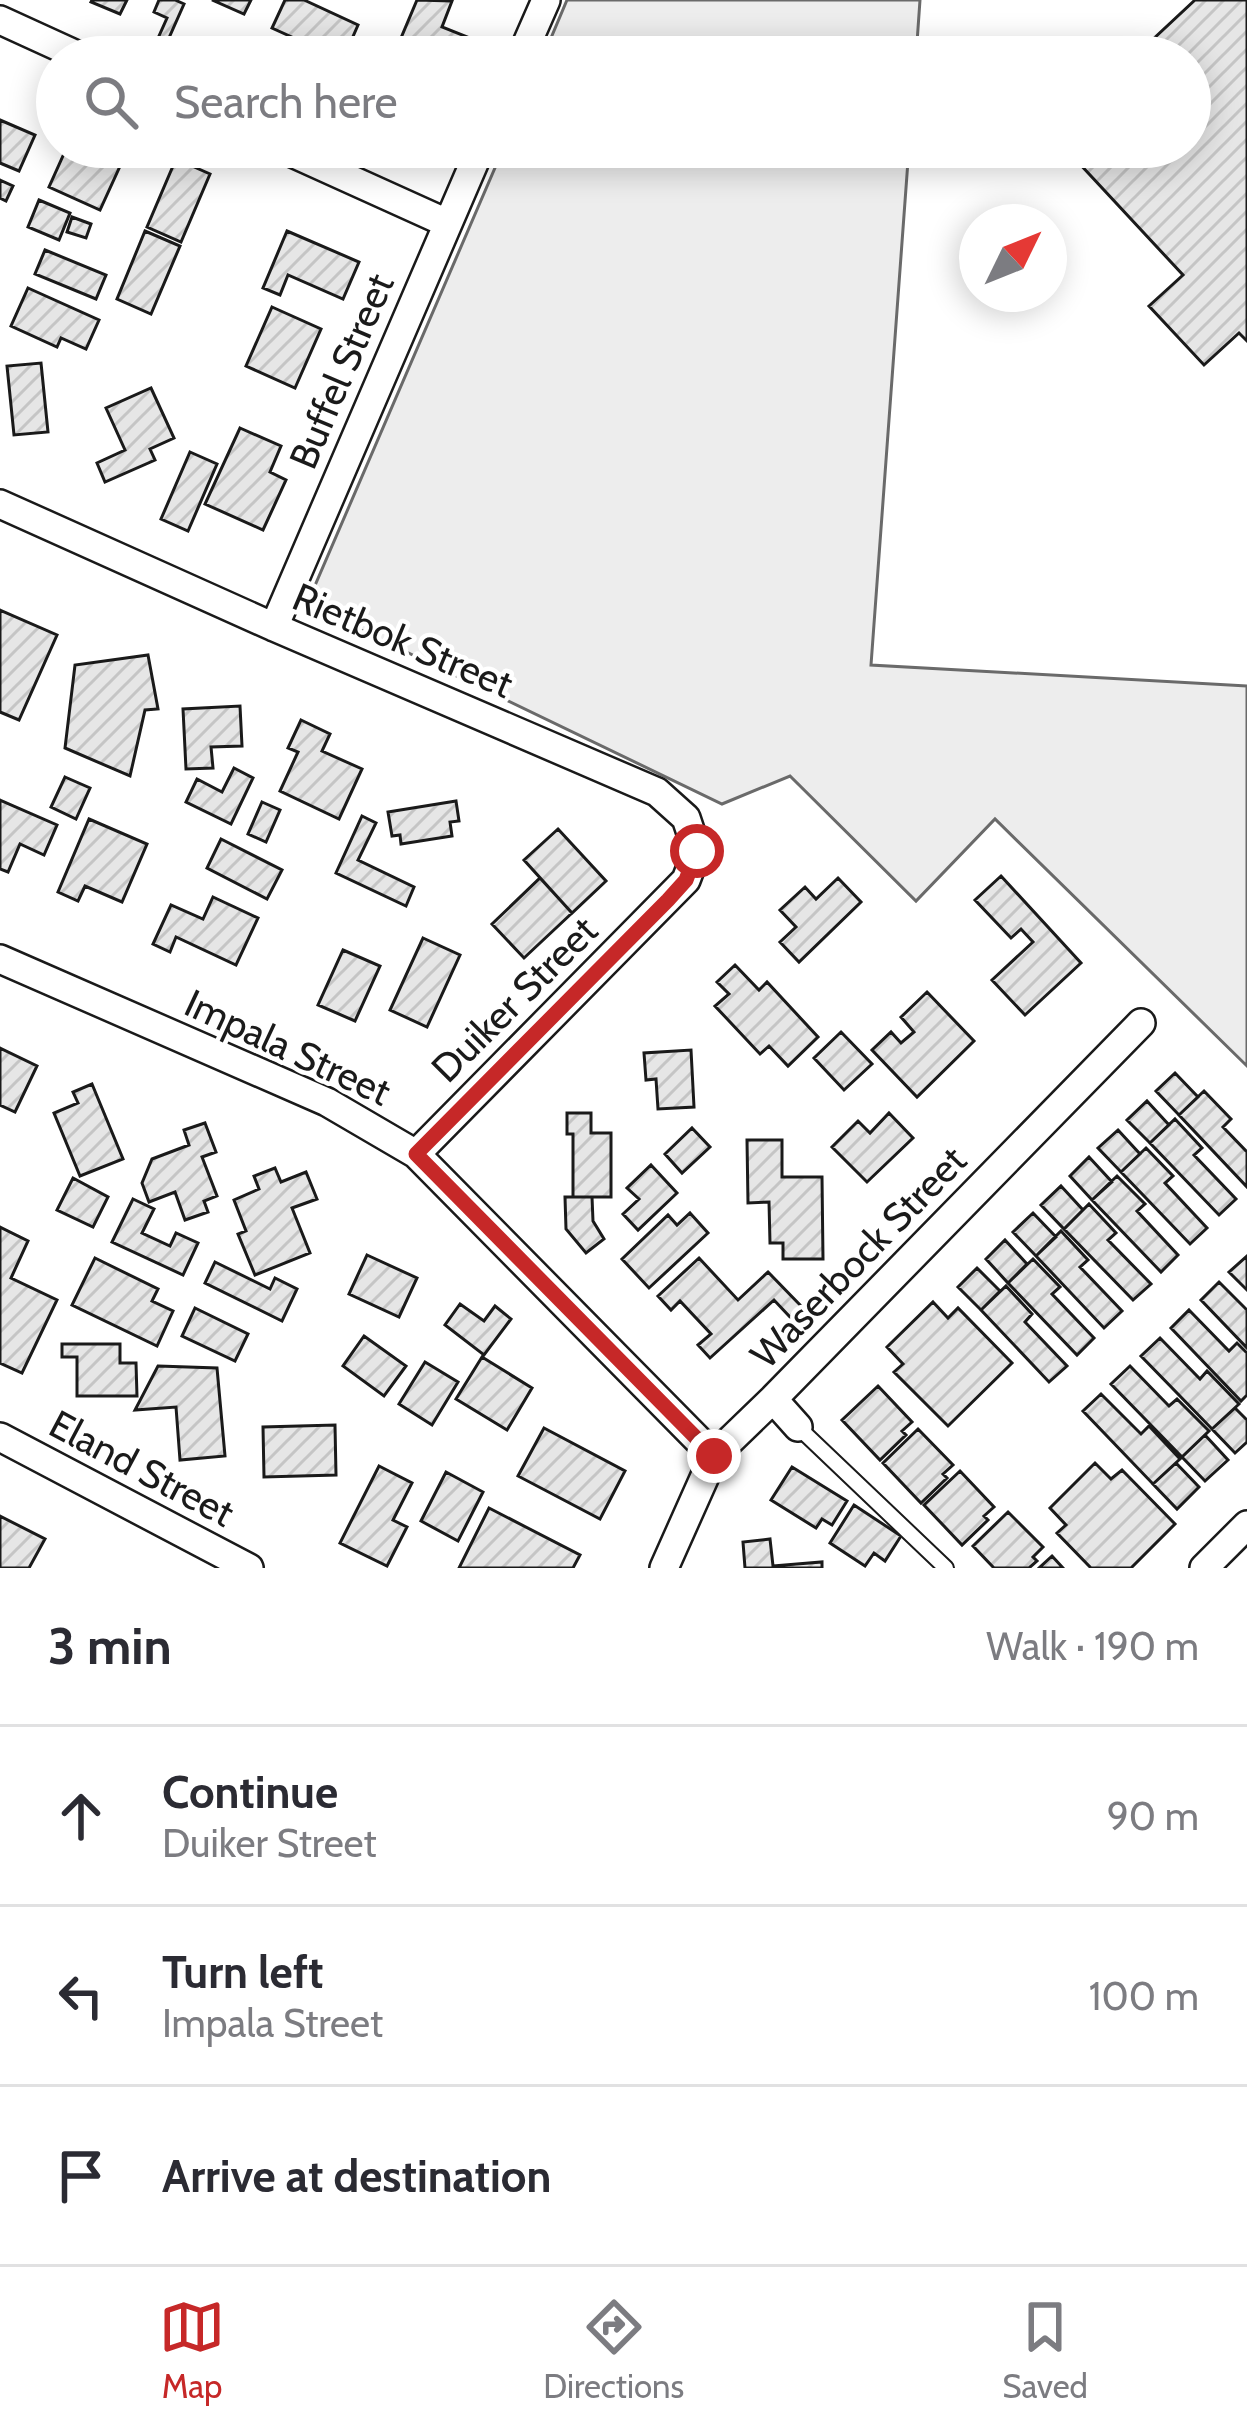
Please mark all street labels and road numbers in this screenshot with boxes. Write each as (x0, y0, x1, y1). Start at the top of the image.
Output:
street label: Buffel Street (278, 266, 404, 476)
street label: Rietbok Street (286, 572, 520, 708)
street label: Duiker Street (421, 906, 607, 1092)
street label: Impala Street (178, 979, 398, 1115)
street label: Waserbock Street (740, 1136, 976, 1378)
street label: Eland Street (42, 1399, 242, 1537)

